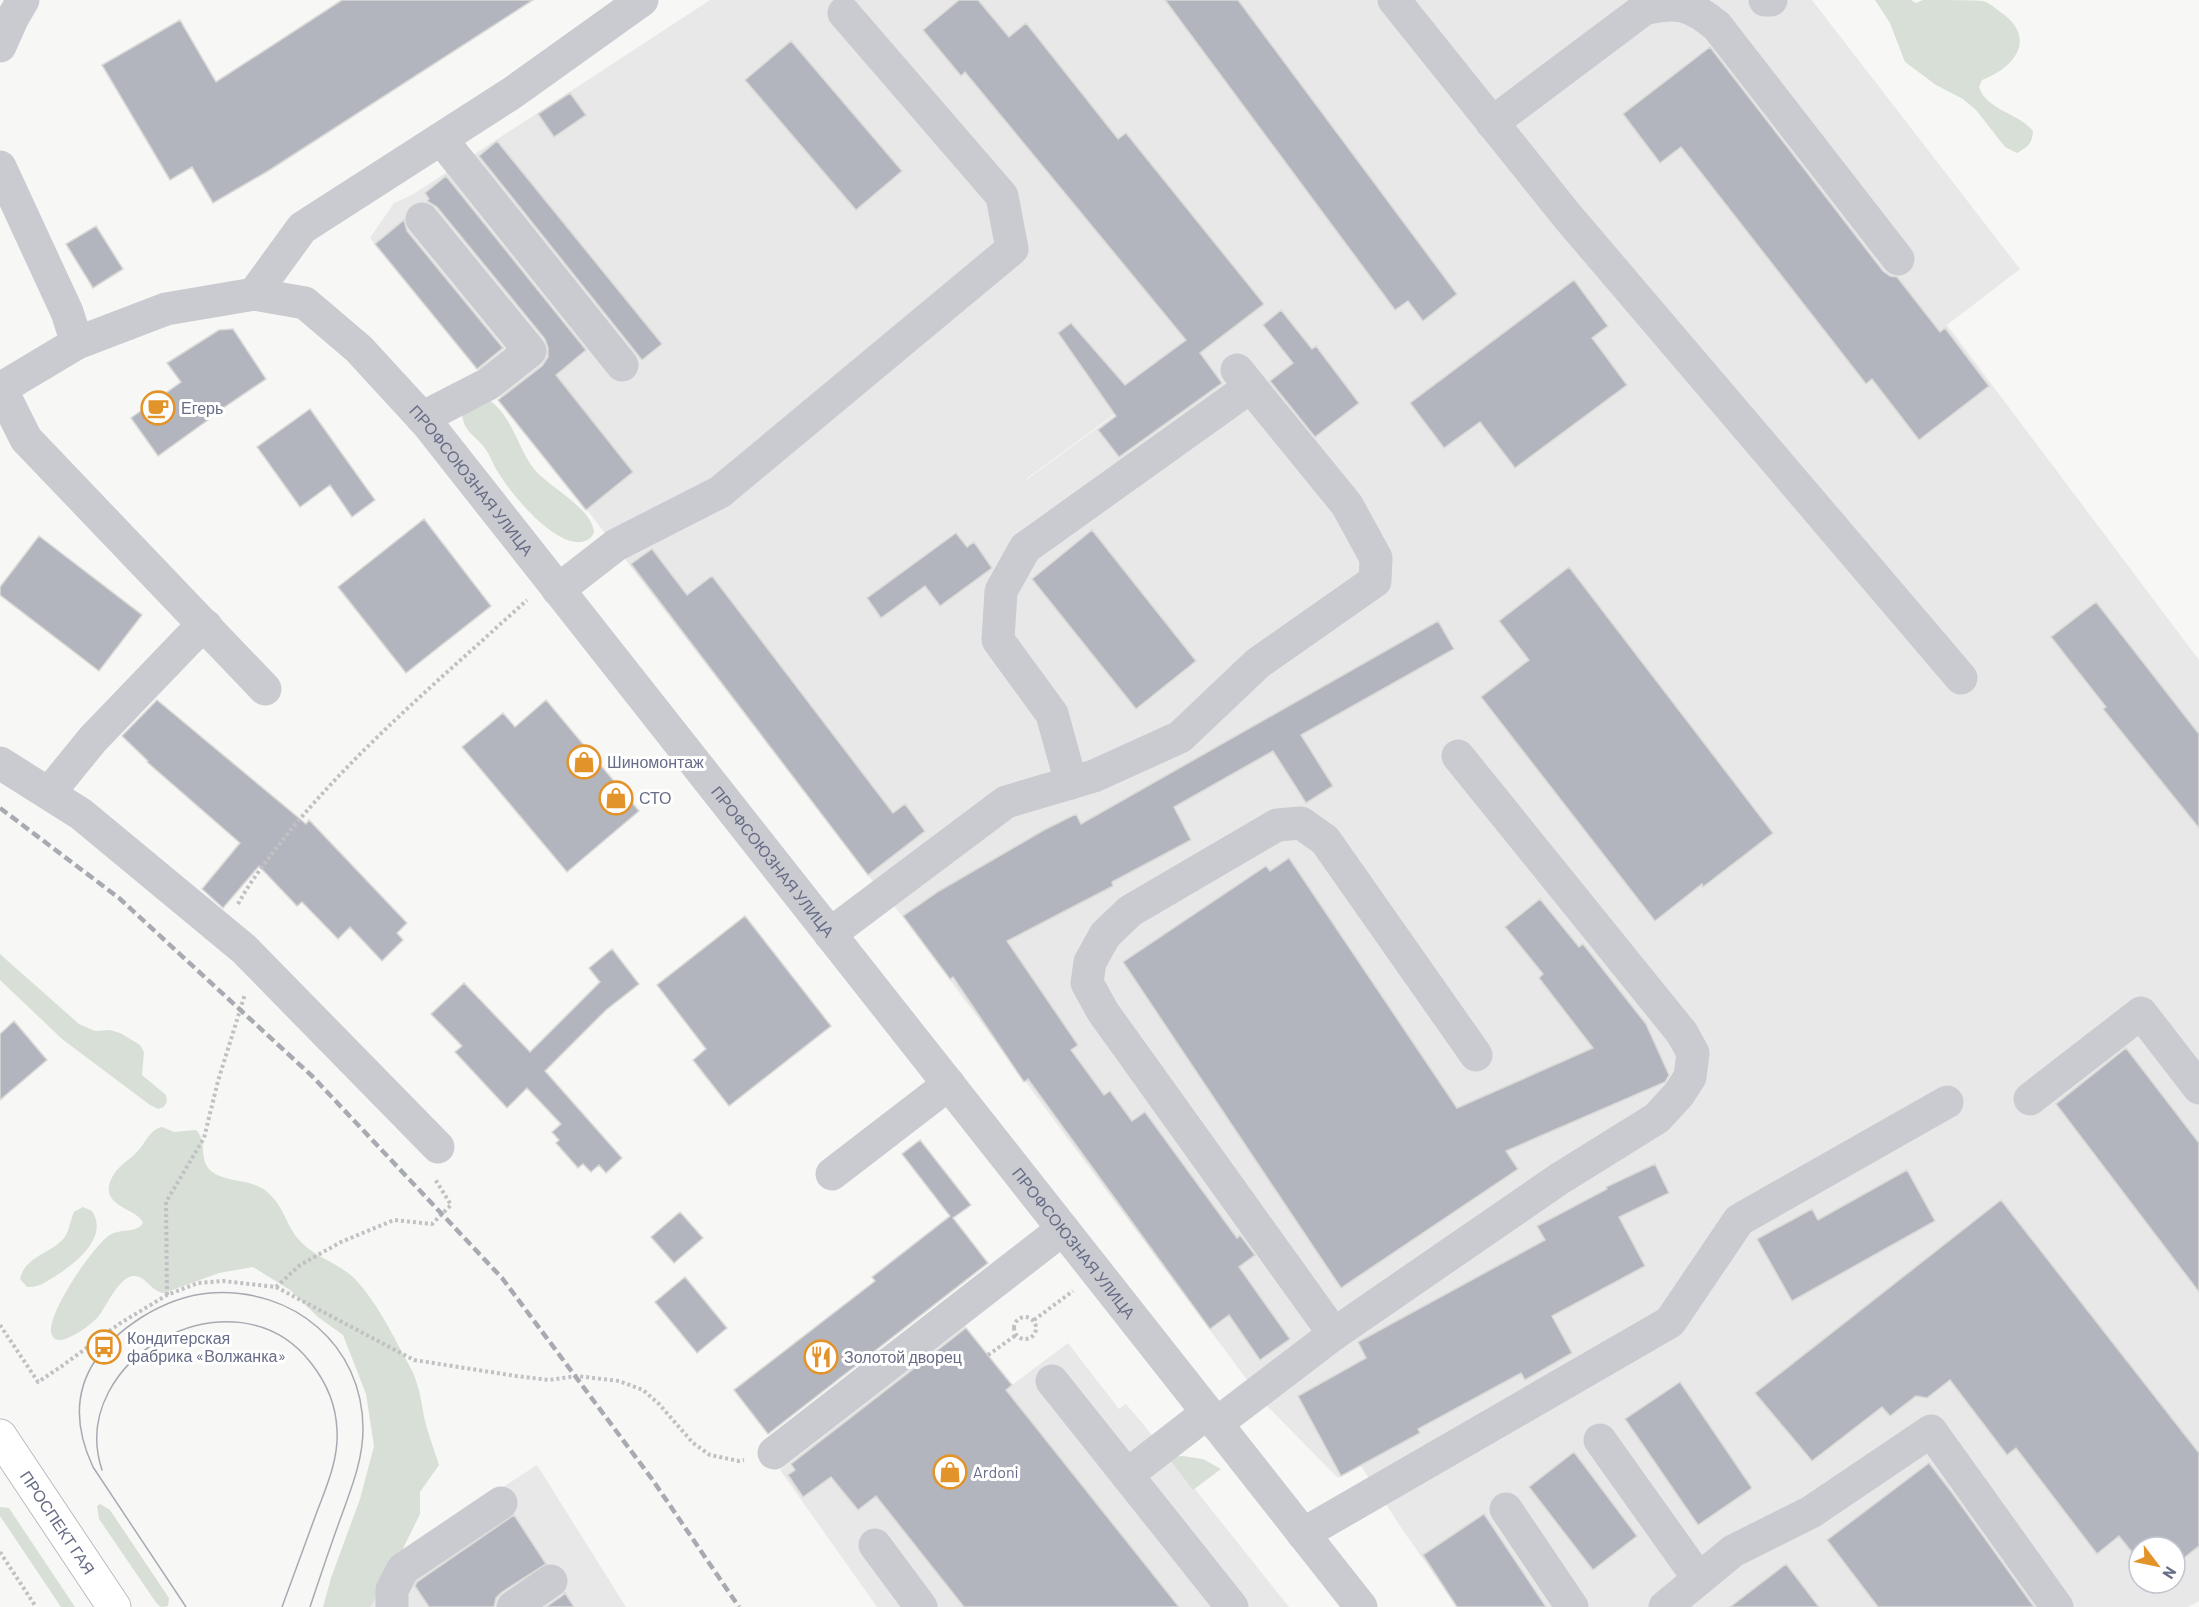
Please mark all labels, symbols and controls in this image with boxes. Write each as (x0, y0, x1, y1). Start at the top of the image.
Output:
cafe icon: Егерь (140, 390, 176, 426)
place label: Егерь (181, 398, 223, 417)
street label: ПРОФСОЮЗНАЯ УЛИЦА (406, 401, 538, 559)
shop icon: Шиномонтаж (566, 744, 602, 780)
place label: Шиномонтаж (607, 752, 704, 771)
shop icon: СТО (598, 780, 634, 816)
street label: ПРОФСОЮЗНАЯ УЛИЦА (708, 782, 839, 941)
place label: СТО (639, 788, 672, 807)
street label: ПРОФСОЮЗНАЯ УЛИЦА (1009, 1163, 1140, 1322)
place label: Кондитерская фабрика «Волжанка» (127, 1328, 286, 1365)
bus stop icon: Кондитерская фабрика «Волжанка» (86, 1329, 122, 1365)
restaurant icon: Золотой дворец (803, 1339, 839, 1375)
place label: Золотой дворец (844, 1347, 962, 1366)
shop icon: Ardoni (932, 1454, 968, 1490)
place label: Ardoni (973, 1462, 1019, 1481)
street label: ПРОСПЕКТ ГАЯ (17, 1467, 99, 1578)
north arrow (2127, 1535, 2187, 1595)
text: N (2159, 1564, 2181, 1583)

